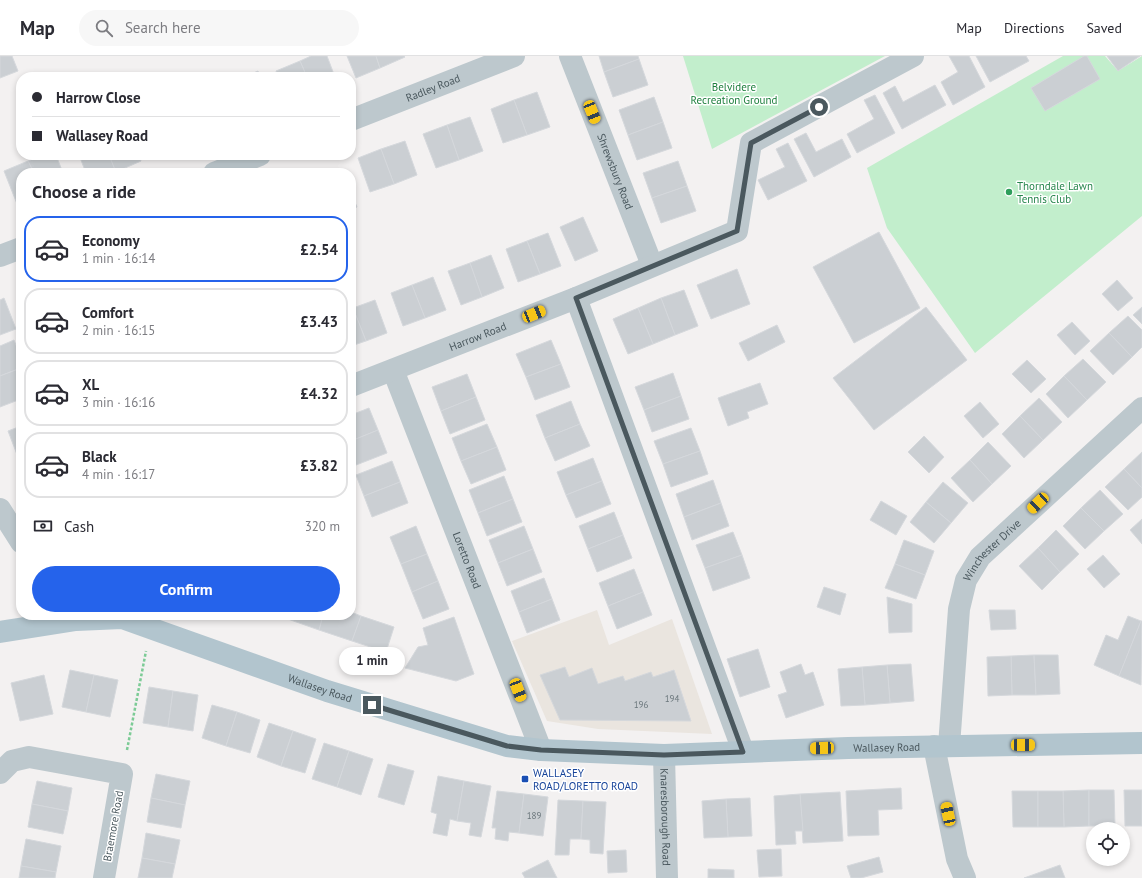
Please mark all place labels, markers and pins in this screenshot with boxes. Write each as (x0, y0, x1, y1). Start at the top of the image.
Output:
place label: Thorndale Lawn Tennis Club (1017, 179, 1093, 206)
marker: Thorndale Lawn Tennis Club (1004, 187, 1014, 197)
place label: WALLASEY ROAD/LORETTO ROAD (533, 766, 638, 793)
marker: WALLASEY ROAD/LORETTO ROAD (520, 774, 530, 784)

